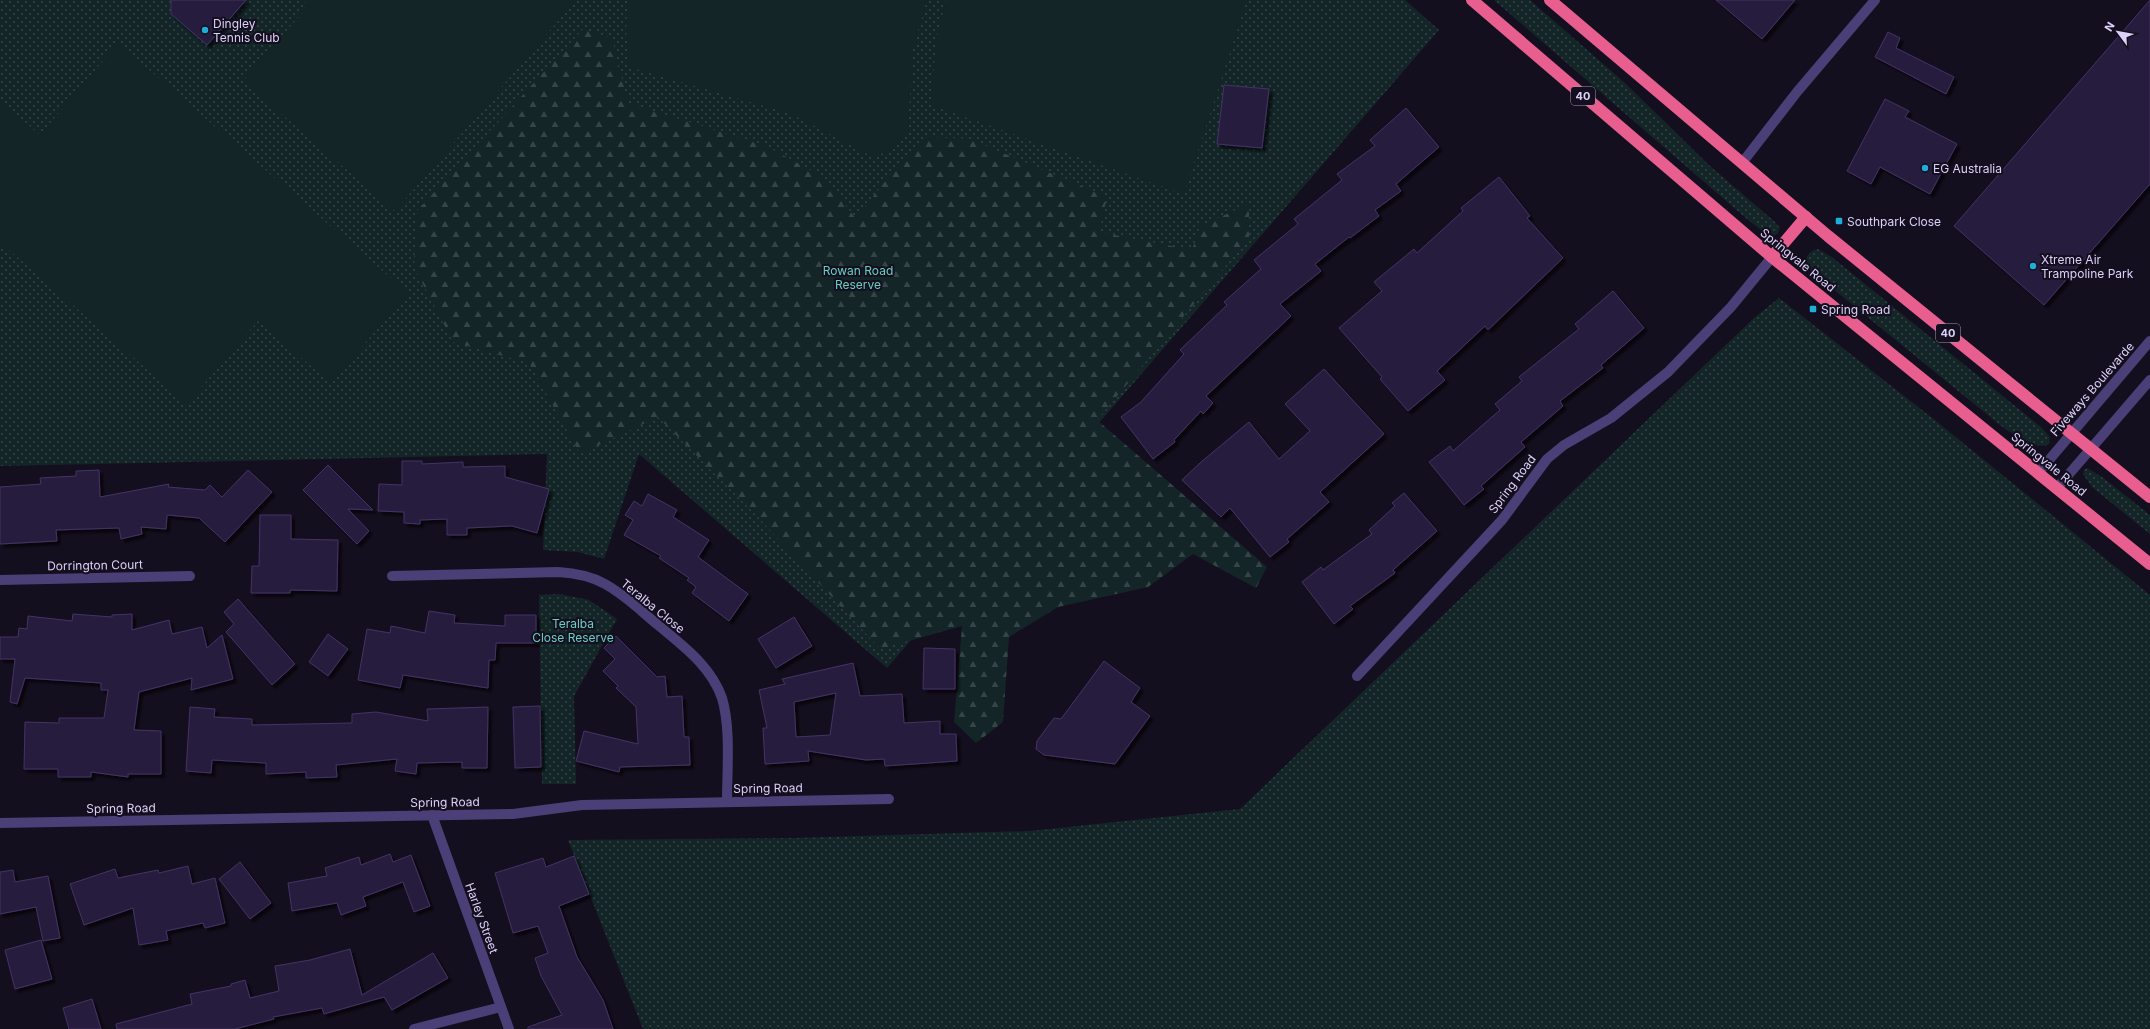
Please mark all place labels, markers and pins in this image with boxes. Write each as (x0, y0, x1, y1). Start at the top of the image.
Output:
place label: Dingley Tennis Club (213, 16, 280, 45)
marker: Dingley Tennis Club (200, 25, 210, 35)
place label: EG Australia (1933, 161, 2002, 176)
marker: EG Australia (1920, 163, 1930, 173)
place label: Southpark Close (1847, 214, 1941, 229)
marker: Southpark Close (1834, 216, 1844, 226)
place label: Xtreme Air Trampoline Park (2041, 252, 2134, 281)
marker: Xtreme Air Trampoline Park (2028, 261, 2038, 271)
place label: Spring Road (1821, 302, 1890, 317)
marker: Spring Road (1808, 304, 1818, 314)

